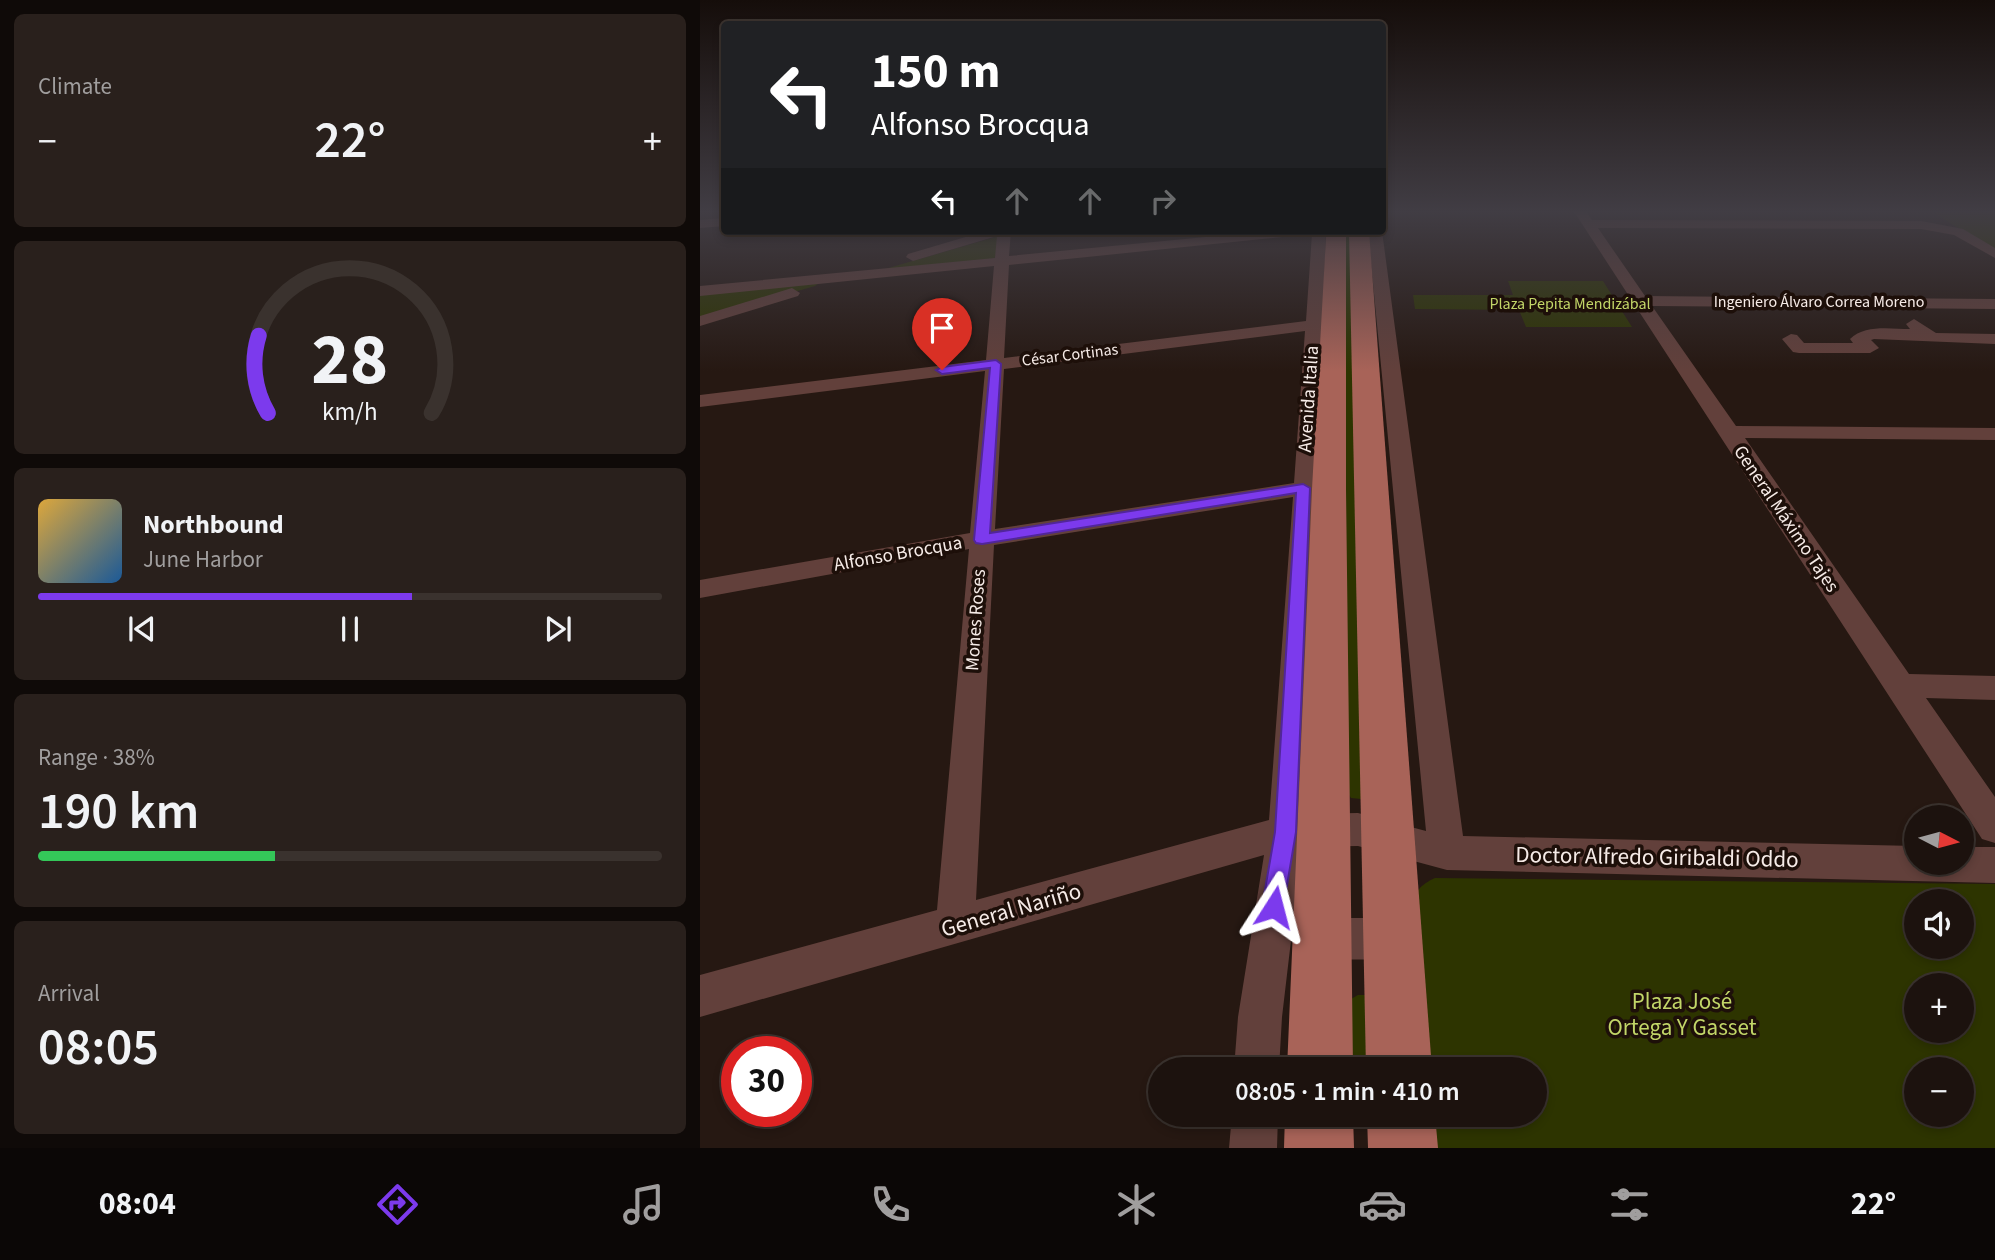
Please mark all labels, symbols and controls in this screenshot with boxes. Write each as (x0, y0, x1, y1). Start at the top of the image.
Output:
text: 150 m (871, 37, 1000, 107)
icon: left (756, 49, 847, 140)
text: Climate (38, 70, 112, 103)
text: Alfonso Brocqua (871, 102, 1090, 148)
text: 22° (314, 104, 386, 178)
text: − (38, 115, 57, 169)
text: + (643, 115, 662, 169)
icon: left (925, 182, 963, 220)
icon: ahead (998, 182, 1036, 220)
icon: ahead (1071, 182, 1109, 220)
icon: right (1144, 182, 1182, 220)
street label: Ingeniero Álvaro Correa Moreno (1714, 291, 1924, 313)
park label: Plaza Pepita Mendizábal (1489, 293, 1651, 315)
pin (912, 298, 972, 370)
text: 28 (312, 309, 388, 413)
icon: arrive (923, 309, 961, 347)
street label: César Cortinas (1021, 338, 1120, 372)
street label: Avenida Italia (1292, 345, 1326, 453)
text: km/h (322, 394, 378, 430)
street label: General Máximo Tajes (1727, 440, 1845, 598)
text: Northbound (143, 506, 284, 543)
street label: Alfonso Brocqua (832, 529, 964, 579)
text: June Harbor (143, 543, 263, 576)
street label: Mones Roses (959, 568, 993, 672)
icon: previous (123, 610, 161, 648)
icon: pause (331, 610, 369, 648)
icon: next (539, 610, 577, 648)
text: Range · 38% (38, 741, 155, 774)
text: 190 km (38, 775, 199, 849)
north arrow (1904, 805, 1974, 875)
map controls (1904, 805, 1974, 1127)
street label: Doctor Alfredo Giribaldi Oddo (1515, 838, 1799, 876)
position arrow (1237, 870, 1311, 944)
street label: General Nariño (937, 874, 1085, 946)
button: sound (1904, 889, 1974, 959)
button: + (1904, 973, 1974, 1043)
text: Arrival (38, 977, 100, 1010)
park label: Plaza José Ortega Y Gasset (1608, 985, 1757, 1044)
text: 08:05 (38, 1011, 159, 1085)
speed limit sign: 30 (721, 1036, 812, 1127)
button: − (1904, 1057, 1974, 1127)
text: 08:05 · 1 min · 410 m (1235, 1073, 1460, 1110)
icon: directions (373, 1180, 422, 1229)
icon: music (619, 1180, 668, 1229)
icon: phone (866, 1180, 915, 1229)
icon: climate (1112, 1180, 1161, 1229)
icon: car (1358, 1180, 1407, 1229)
icon: filters (1605, 1180, 1654, 1229)
text: 08:04 (99, 1181, 176, 1227)
text: 22° (1851, 1181, 1896, 1227)

